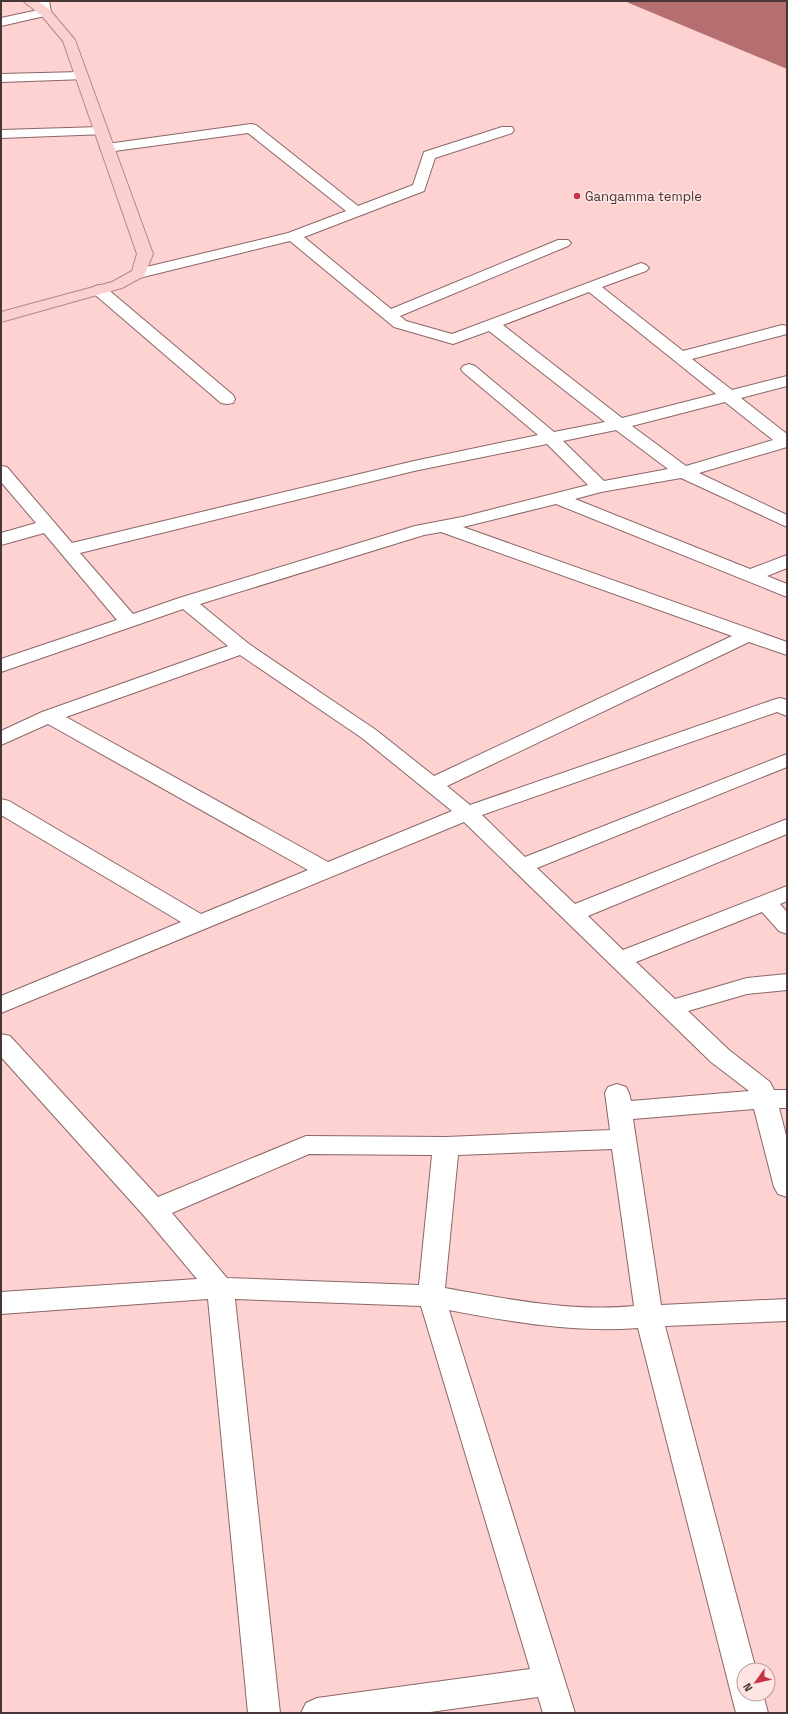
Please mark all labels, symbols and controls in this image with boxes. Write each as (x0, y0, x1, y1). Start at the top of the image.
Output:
place label: Gangamma temple (585, 188, 702, 205)
marker: Gangamma temple (572, 191, 582, 201)
north arrow (736, 1662, 776, 1702)
text: N (740, 1681, 755, 1694)

